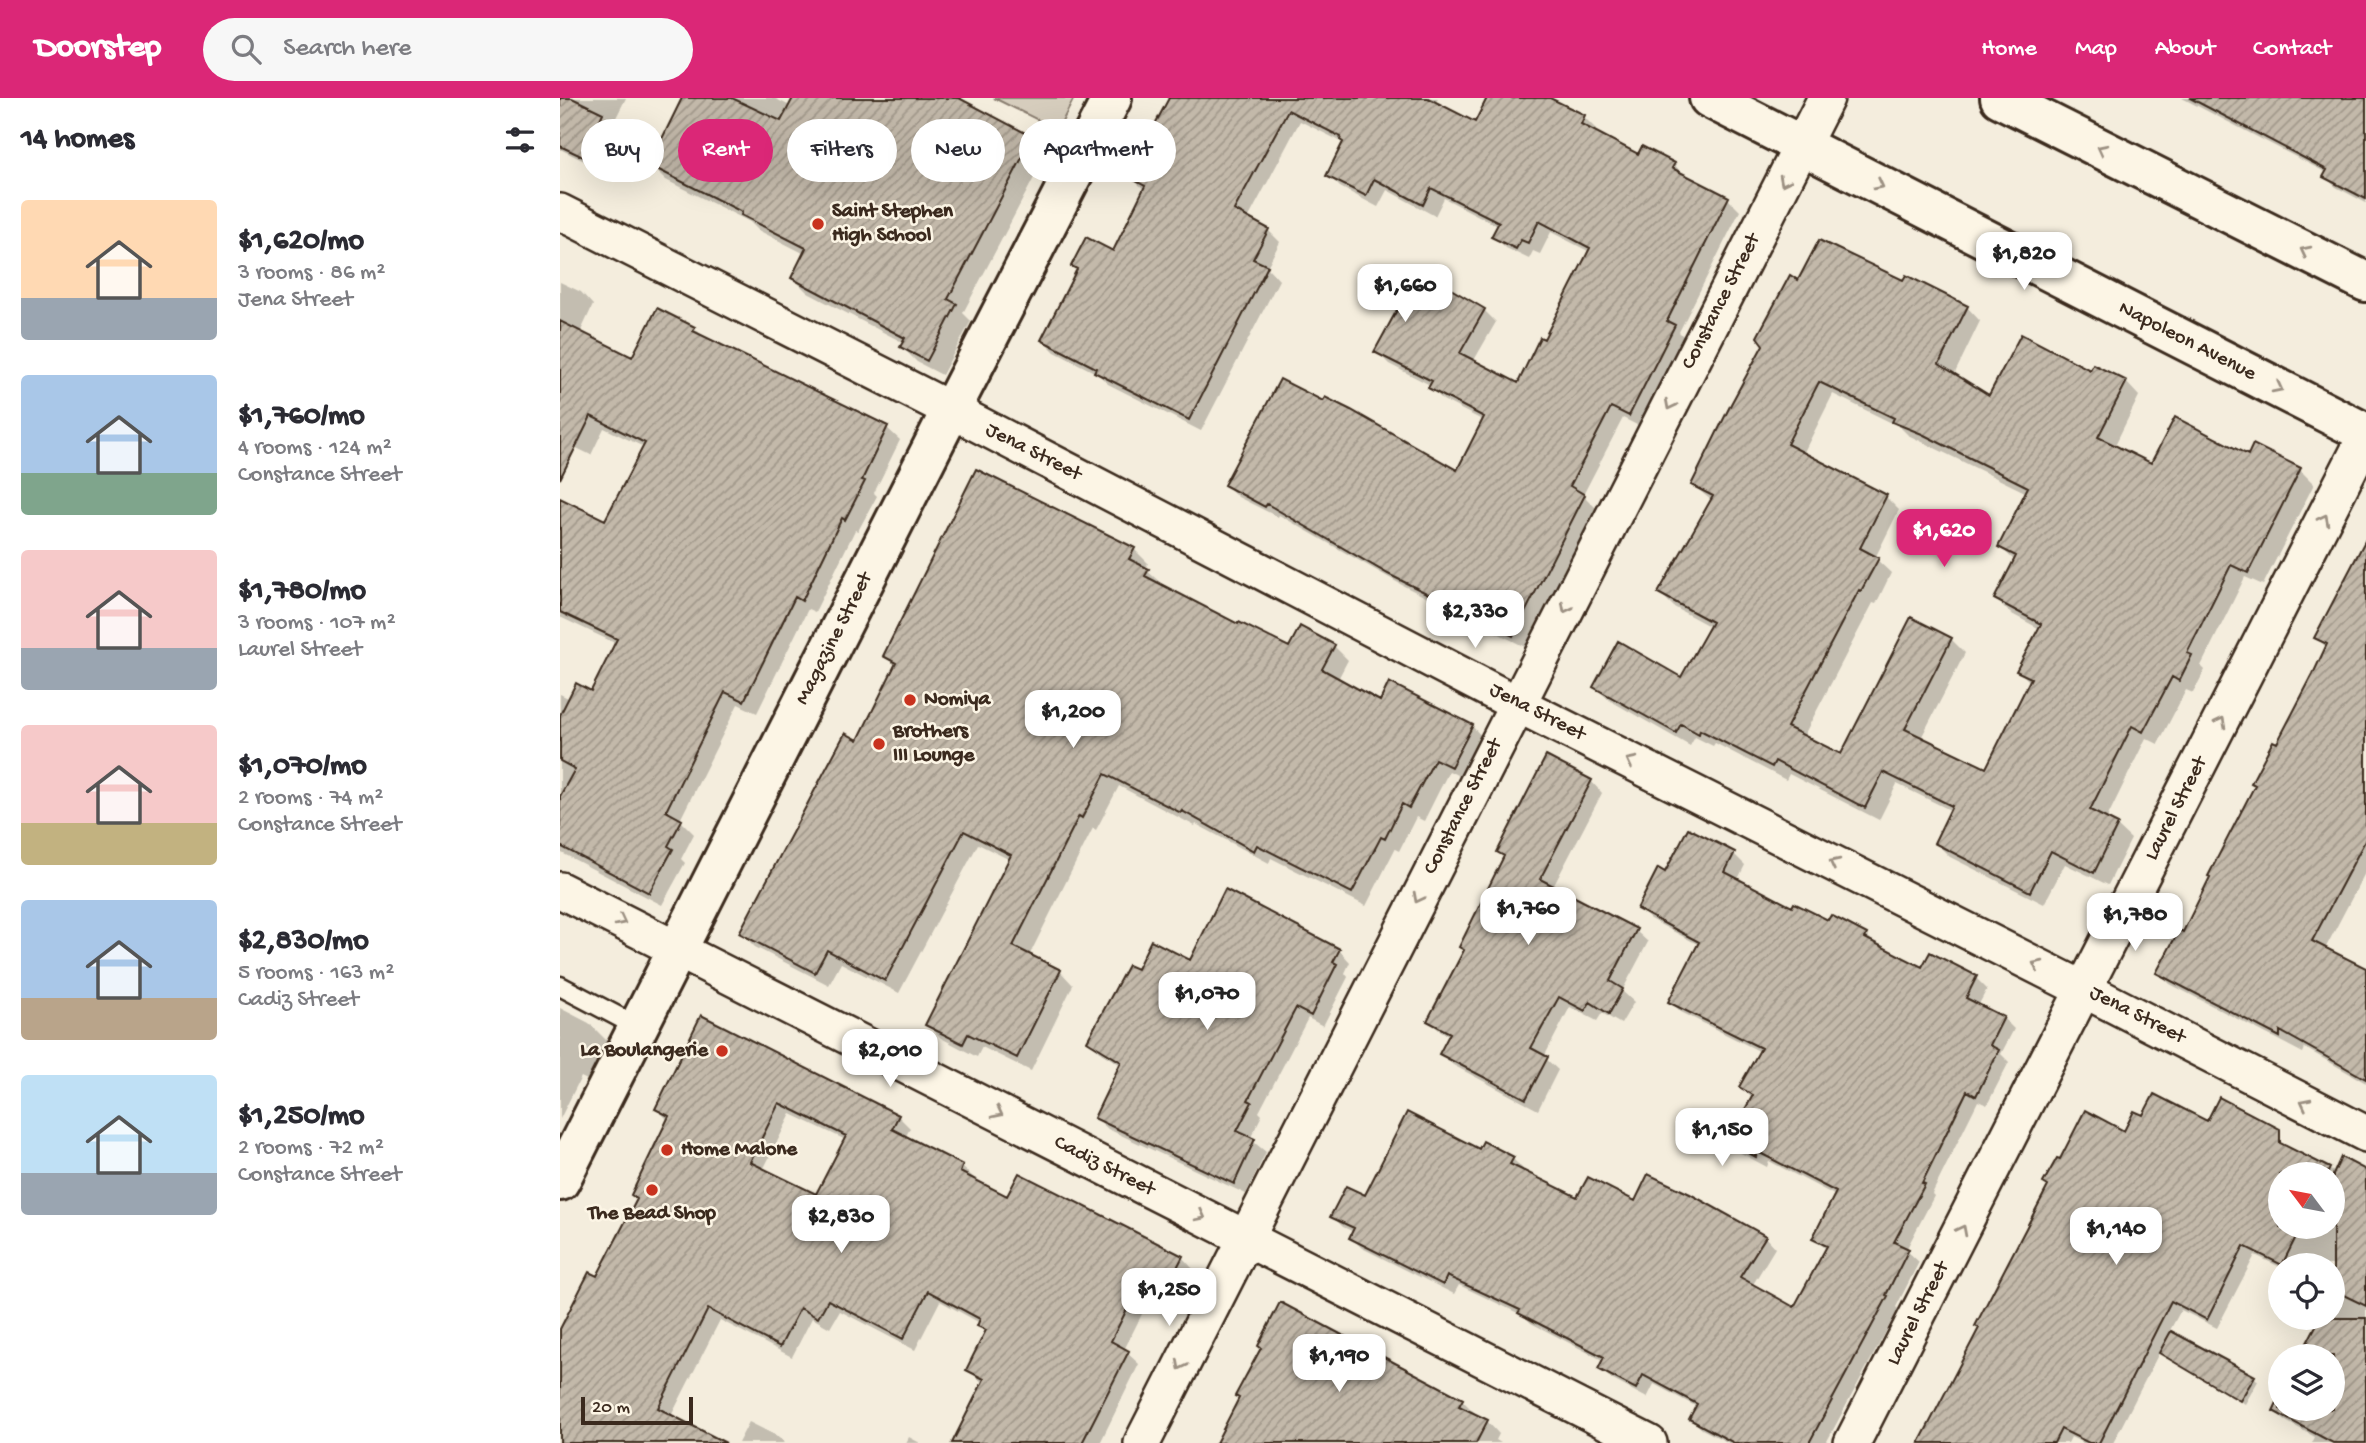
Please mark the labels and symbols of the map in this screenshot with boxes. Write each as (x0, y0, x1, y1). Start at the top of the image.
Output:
one-way arrow (2097, 144, 2109, 158)
one-way arrow (1779, 173, 1793, 186)
one-way arrow (1872, 176, 1884, 190)
place label: Saint Stephen High School (832, 200, 954, 249)
marker: Saint Stephen High School (810, 216, 826, 232)
street label: Constance Street (1677, 228, 1768, 374)
pin: $1,820 (1967, 232, 2081, 292)
one-way arrow (2300, 246, 2312, 260)
pin: $1,660 (1348, 264, 1462, 324)
street label: Napoleon Avenue (2114, 297, 2261, 388)
one-way arrow (2271, 380, 2283, 394)
one-way arrow (1664, 398, 1678, 410)
street label: Jena Street (981, 418, 1087, 489)
pin: $1,620 (1887, 510, 2001, 569)
one-way arrow (2316, 514, 2329, 526)
street label: Magazine Street (791, 566, 880, 709)
pin: $2,330 (1418, 590, 1532, 650)
one-way arrow (1561, 600, 1574, 613)
street label: Jena Street (1485, 678, 1591, 749)
place label: Nomiya (924, 688, 991, 713)
pin: $1,200 (1016, 690, 1130, 750)
marker: Nomiya (902, 692, 918, 708)
one-way arrow (2213, 717, 2227, 729)
place label: Brothers III Lounge (892, 720, 975, 769)
street label: Constance Street (1419, 733, 1510, 879)
marker: Brothers III Lounge (871, 736, 887, 752)
street label: Laurel Street (2140, 751, 2215, 865)
one-way arrow (1626, 756, 1638, 770)
one-way arrow (1829, 858, 1841, 872)
pin: $1,760 (1471, 888, 1585, 947)
one-way arrow (1413, 891, 1427, 903)
pin: $1,780 (2078, 894, 2192, 953)
one-way arrow (614, 913, 626, 927)
one-way arrow (2032, 960, 2044, 974)
pin: $1,070 (1150, 972, 1264, 1032)
street label: Jena Street (2085, 981, 2191, 1052)
pin: $2,010 (833, 1030, 947, 1089)
place label: La Boulangerie (580, 1039, 709, 1064)
marker: La Boulangerie (714, 1043, 730, 1059)
one-way arrow (2300, 1097, 2312, 1111)
one-way arrow (991, 1104, 1004, 1118)
pin: $1,150 (1665, 1108, 1779, 1168)
street label: Cadiz Street (1049, 1131, 1161, 1204)
place label: Home Malone (681, 1138, 798, 1163)
marker: Home Malone (659, 1142, 675, 1158)
north arrow (2268, 1162, 2345, 1239)
marker: The Bead Shop (644, 1182, 660, 1198)
pin: $2,830 (784, 1196, 898, 1255)
place label: The Bead Shop (586, 1202, 717, 1227)
one-way arrow (1194, 1207, 1206, 1221)
pin: $1,140 (2059, 1208, 2173, 1267)
one-way arrow (1953, 1225, 1967, 1237)
street label: Laurel Street (1882, 1256, 1957, 1370)
pin: $1,250 (1112, 1268, 1226, 1328)
pin: $1,190 (1282, 1334, 1396, 1394)
one-way arrow (1176, 1358, 1190, 1370)
scale bar (581, 1394, 693, 1426)

